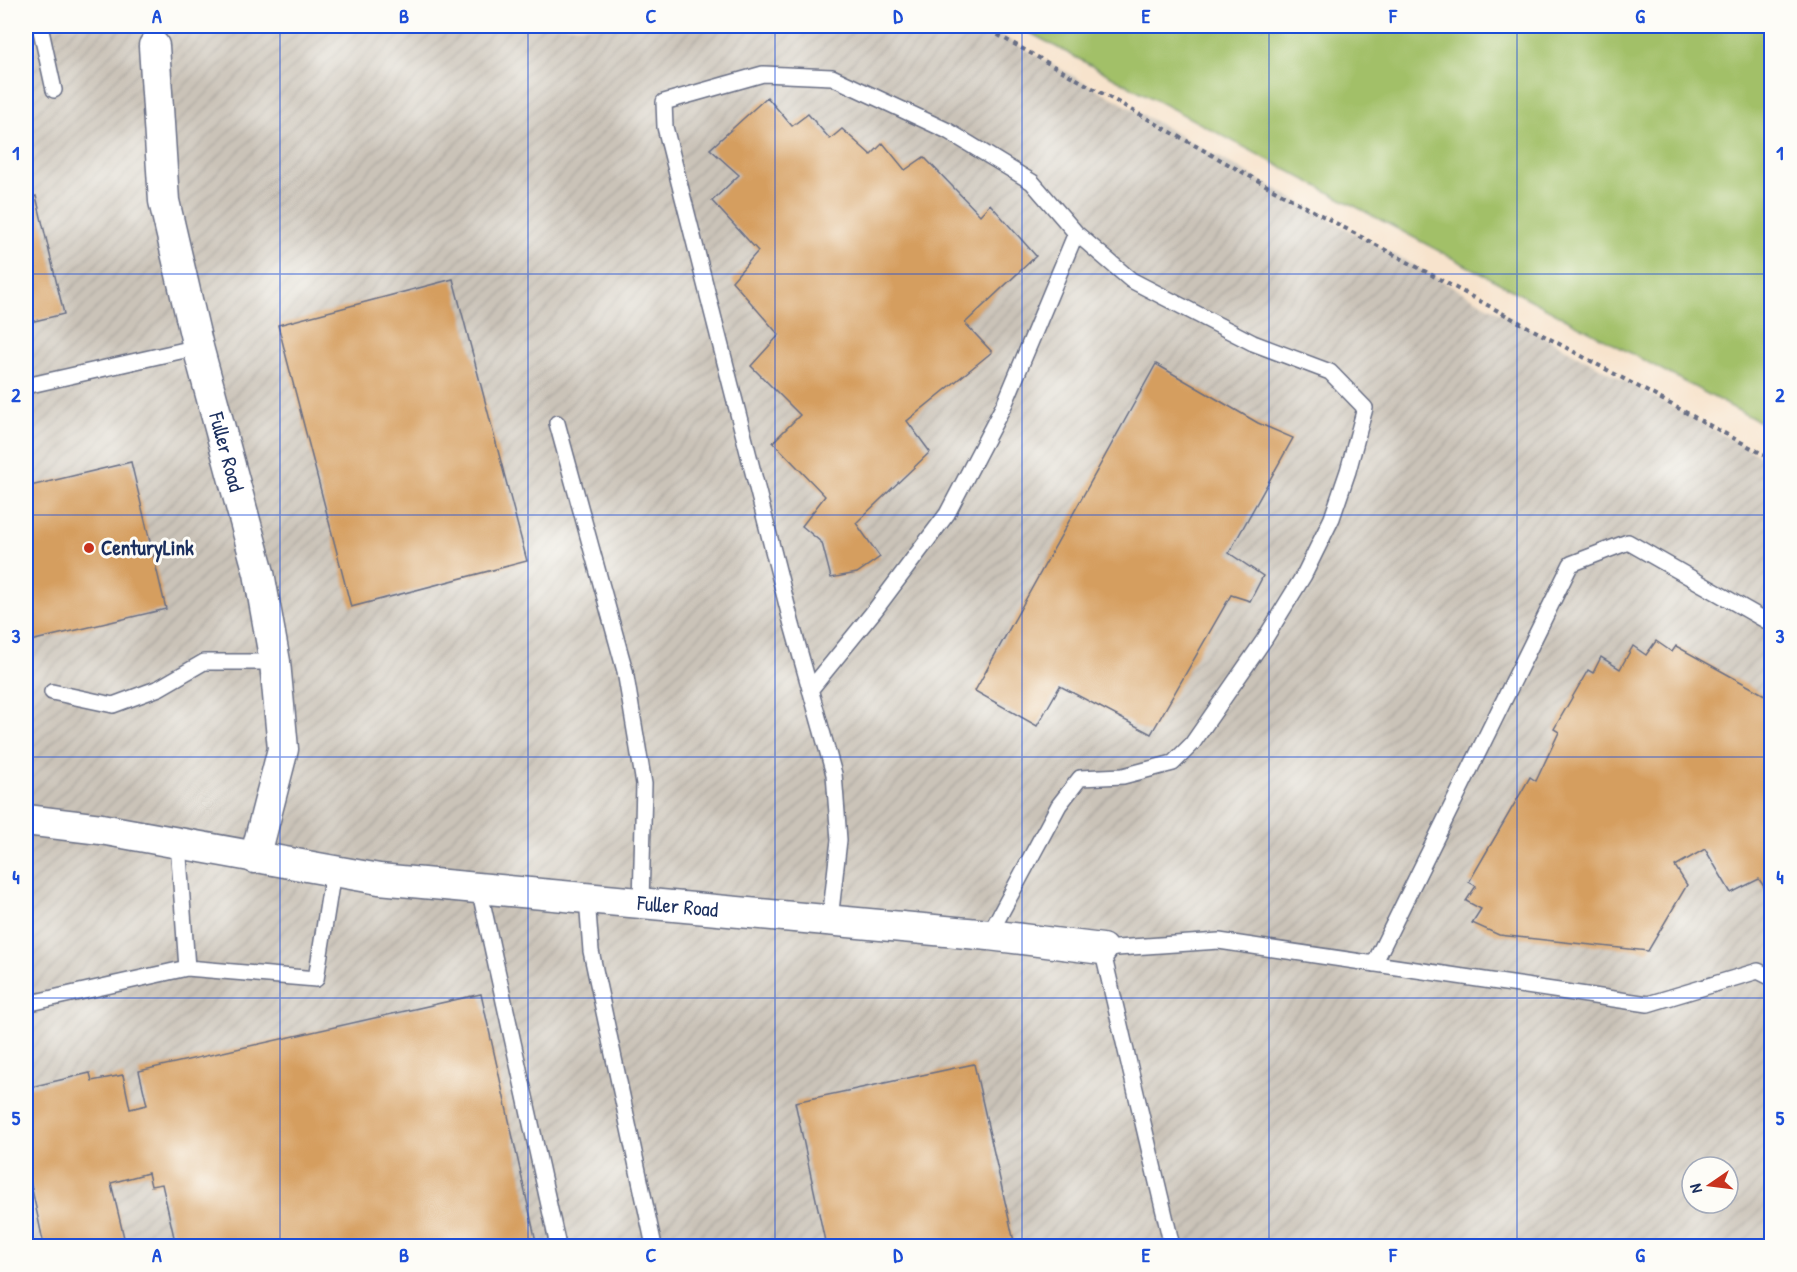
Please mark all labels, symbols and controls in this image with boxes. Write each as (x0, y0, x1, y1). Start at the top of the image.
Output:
text: A (152, 2, 162, 29)
text: B (399, 2, 409, 29)
text: C (646, 2, 657, 29)
text: D (893, 2, 903, 29)
text: E (1142, 2, 1151, 29)
text: F (1388, 2, 1398, 29)
text: G (1635, 2, 1645, 29)
text: 1 (12, 139, 20, 166)
text: 1 (1776, 139, 1784, 166)
text: 2 (11, 381, 21, 408)
text: 2 (1775, 381, 1785, 408)
street label: Fuller Road (202, 408, 251, 495)
place label: CenturyLink (101, 533, 194, 563)
marker: CenturyLink (82, 541, 96, 555)
text: 3 (12, 622, 21, 649)
text: 3 (1776, 622, 1785, 649)
text: 4 (12, 863, 20, 890)
text: 4 (1776, 863, 1784, 890)
street label: Fuller Road (635, 888, 719, 924)
text: 5 (12, 1104, 21, 1131)
text: 5 (1776, 1104, 1785, 1131)
north arrow (1680, 1155, 1740, 1215)
text: N (1684, 1181, 1707, 1195)
text: A (152, 1241, 162, 1268)
text: B (399, 1241, 409, 1268)
text: C (646, 1241, 657, 1268)
text: D (893, 1241, 903, 1268)
text: E (1142, 1241, 1151, 1268)
text: F (1388, 1241, 1398, 1268)
text: G (1635, 1241, 1645, 1268)

